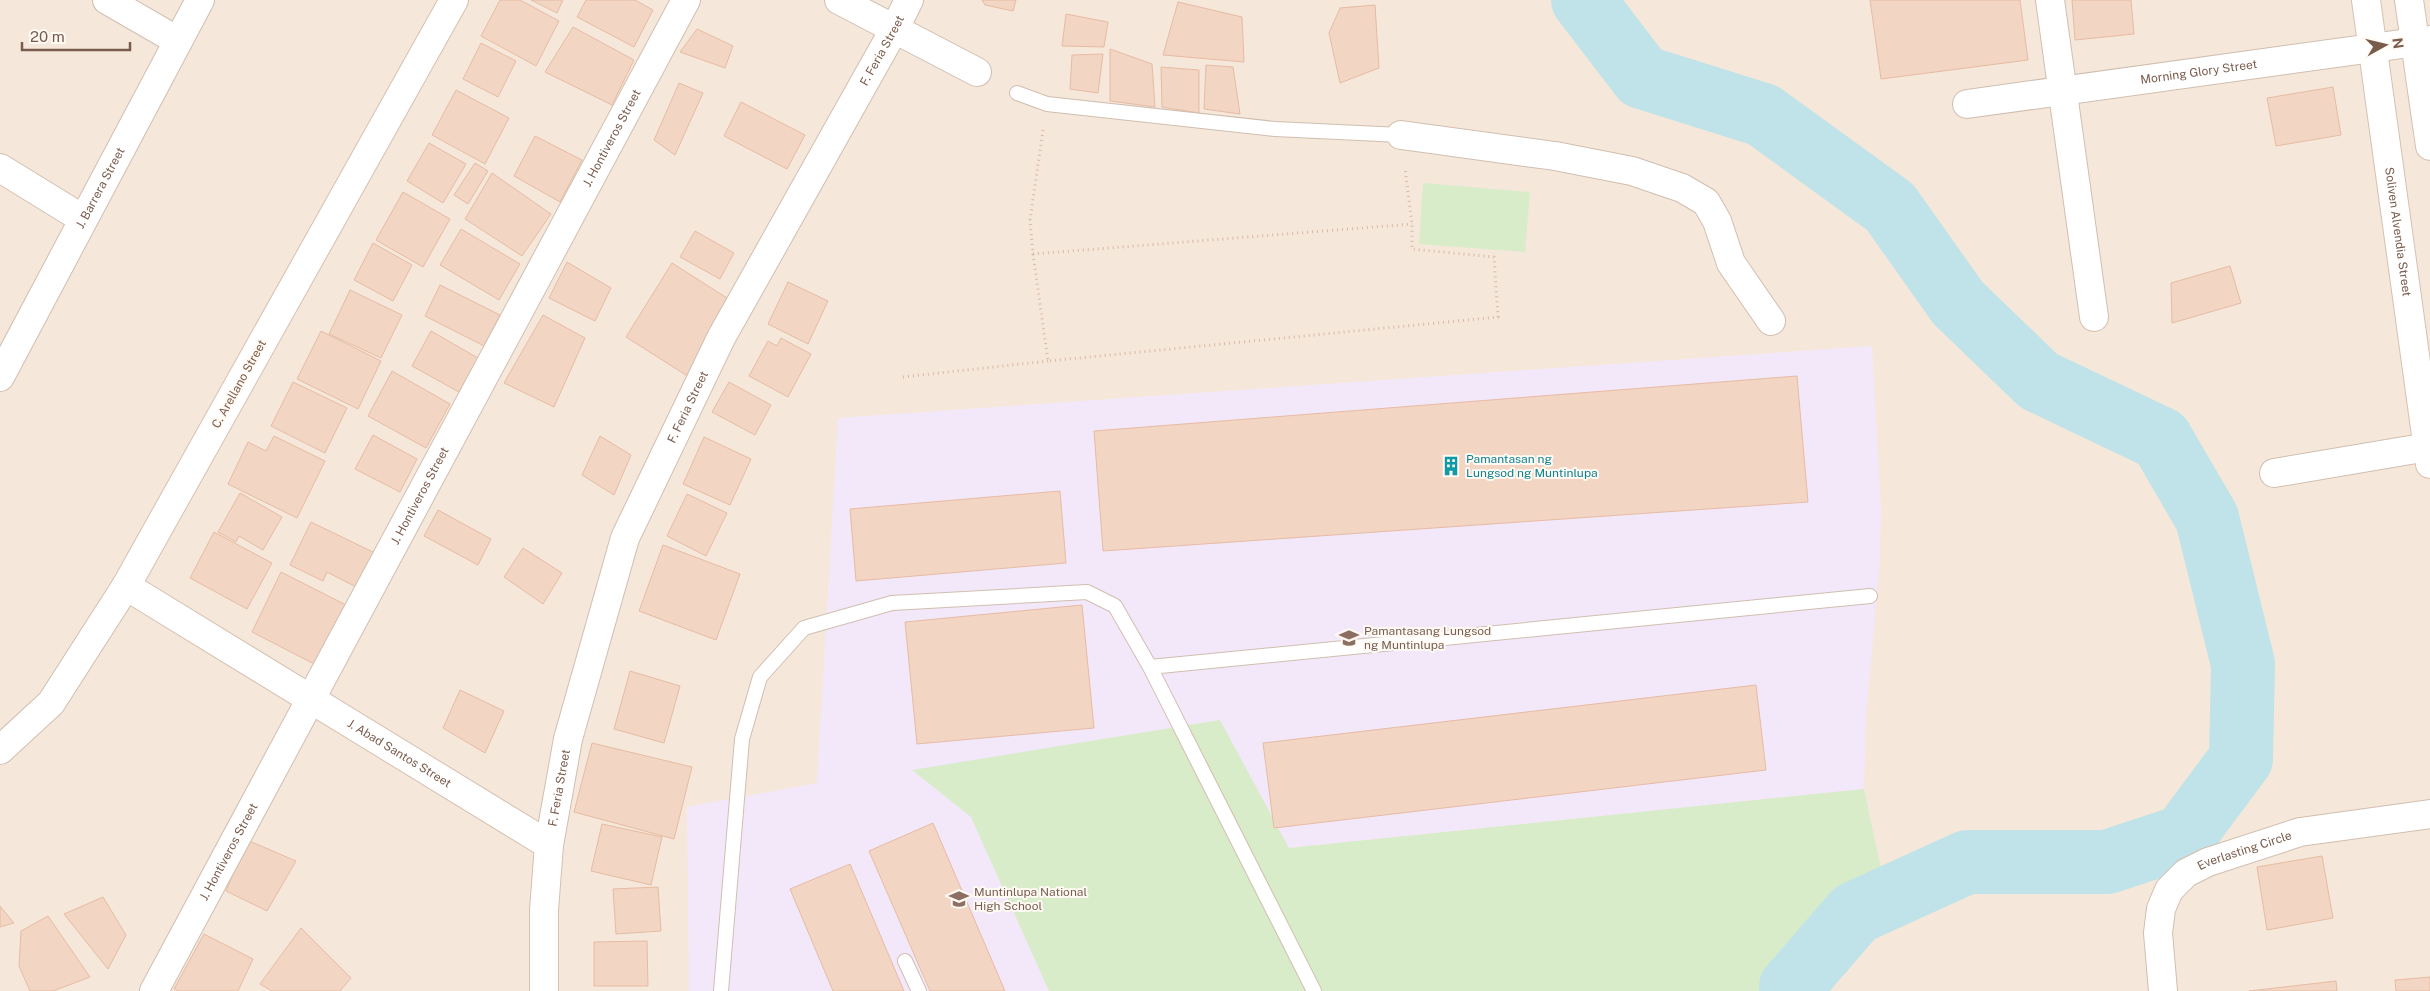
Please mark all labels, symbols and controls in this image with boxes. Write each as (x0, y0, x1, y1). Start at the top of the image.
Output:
street label: F. Feria Street (857, 13, 907, 88)
scale bar (22, 20, 130, 52)
north arrow (2360, 20, 2410, 70)
text: 20 m (30, 28, 65, 45)
text: N (2389, 37, 2407, 50)
street label: Morning Glory Street (2140, 57, 2258, 87)
street label: J. Hontiveros Street (580, 87, 644, 189)
street label: J. Barrera Street (73, 145, 128, 231)
street label: Soliven Alvendia Street (2382, 166, 2414, 298)
street label: C. Arellano Street (209, 337, 269, 431)
street label: F. Feria Street (665, 368, 711, 445)
street label: J. Hontiveros Street (388, 444, 452, 547)
place label: Pamantasan ng Lungsod ng Muntinlupa (1466, 452, 1598, 480)
building icon: Pamantasan ng Lungsod ng Muntinlupa (1440, 455, 1462, 477)
place label: Pamantasang Lungsod ng Muntinlupa (1364, 624, 1491, 652)
school or university icon: Pamantasang Lungsod ng Muntinlupa (1338, 627, 1360, 649)
street label: J. Abad Santos Street (345, 716, 454, 791)
street label: F. Feria Street (545, 748, 573, 828)
street label: J. Hontiveros Street (197, 800, 261, 903)
street label: Everlasting Circle (2195, 828, 2294, 873)
place label: Muntinlupa National High School (974, 885, 1087, 913)
school or university icon: Muntinlupa National High School (948, 888, 970, 910)

